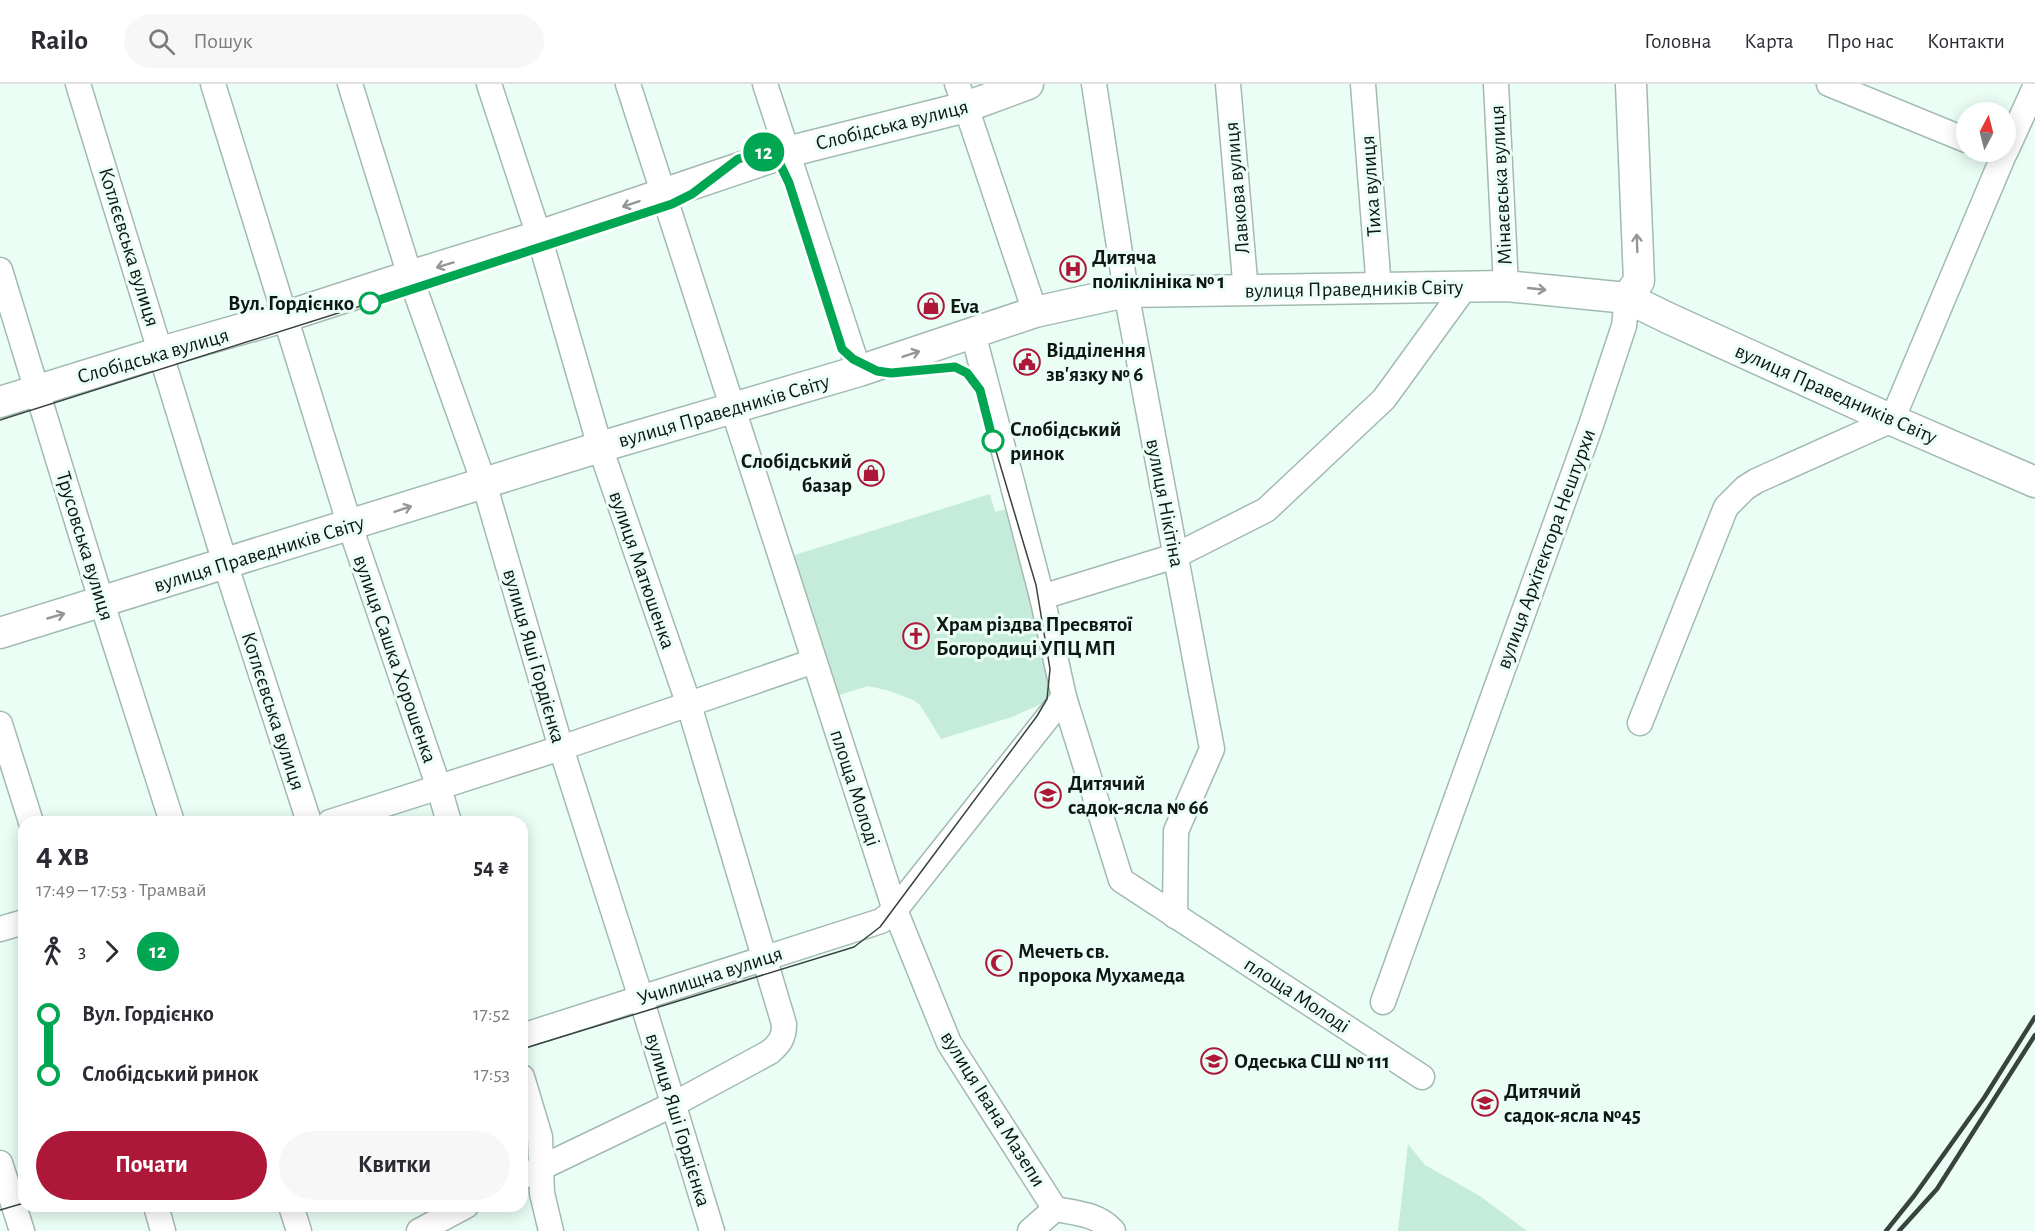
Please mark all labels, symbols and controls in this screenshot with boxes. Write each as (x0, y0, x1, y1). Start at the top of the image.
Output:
search box (124, 14, 544, 68)
icon: search (145, 25, 178, 58)
text: Railo (30, 27, 88, 55)
text: Пошук (193, 30, 253, 52)
text: Головна (1644, 31, 1711, 52)
text: Карта (1744, 31, 1794, 52)
text: Про нас (1827, 31, 1894, 52)
text: Контакти (1927, 31, 2005, 52)
street label: Слобідська вулиця (813, 96, 971, 154)
north arrow (1956, 102, 2016, 162)
map controls (1956, 102, 2016, 162)
street label: Мінаєвська вулиця (1486, 104, 1516, 266)
street label: Лавкова вулиця (1221, 121, 1253, 255)
line badge: 12 (737, 132, 791, 172)
street label: Тиха вулиця (1357, 135, 1385, 237)
text: 12 (755, 142, 773, 163)
street label: Котлєєвська вулиця (95, 165, 163, 329)
one-way arrow (622, 200, 641, 211)
one-way arrow (1632, 233, 1643, 253)
place label: Дитяча поліклініка № 1 (1092, 247, 1225, 292)
hospital icon: Дитяча поліклініка № 1 (1058, 254, 1088, 284)
one-way arrow (436, 260, 455, 271)
street label: вулиця Праведників Світу (1244, 277, 1464, 301)
one-way arrow (1527, 284, 1547, 295)
shop icon: Eva (916, 291, 946, 321)
marker: Вул. Гордієнко (359, 292, 381, 314)
place label: Вул. Гордієнко (228, 293, 354, 314)
place label: Eva (950, 296, 979, 317)
street label: Слобідська вулиця (75, 324, 231, 388)
place label: Відділення зв'язку № 6 (1046, 340, 1146, 385)
street label: вулиця Праведників Світу (1732, 340, 1940, 448)
one-way arrow (901, 347, 919, 358)
public building icon: Відділення зв'язку № 6 (1012, 347, 1042, 377)
street label: вулиця Праведників Світу (616, 371, 832, 451)
place label: Слобідський ринок (1010, 419, 1121, 464)
street label: вулиця Архітектора Нештурхи (1493, 426, 1599, 672)
marker: Слобідський ринок (982, 430, 1004, 452)
street label: вулиця Нікітіна (1142, 437, 1188, 569)
place label: Слобідський базар (741, 451, 852, 496)
shop icon: Слобідський базар (856, 458, 886, 488)
street label: Трусовська вулиця (52, 469, 118, 623)
street label: вулиця Матюшенка (605, 488, 679, 652)
one-way arrow (393, 503, 412, 514)
street label: вулиця Праведників Світу (151, 512, 367, 596)
street label: вулиця Сашка Хорошенка (350, 552, 441, 766)
street label: вулиця Яші Гордієнка (499, 567, 569, 746)
one-way arrow (46, 610, 65, 621)
place label: Храм різдва Пресвятої Богородиці УПЦ МП (936, 614, 1133, 659)
church icon: Храм різдва Пресвятої Богородиці УПЦ МП (901, 621, 931, 651)
street label: Котлєєвська вулиця (237, 629, 309, 793)
street label: площа Молоді (826, 727, 884, 849)
place label: Дитячий садок-ясла № 66 (1068, 773, 1209, 818)
school or university icon: Дитячий садок-ясла № 66 (1033, 780, 1063, 810)
text: 4 хв (36, 839, 89, 872)
text: 54 ₴ (473, 856, 510, 878)
text: 17:49 – 17:53 · Трамвай (36, 880, 207, 900)
icon: walk (36, 935, 69, 968)
icon: forward (95, 935, 128, 968)
text: 3 (78, 941, 86, 961)
text: 12 (149, 941, 167, 962)
place label: Мечеть св. пророка Мухамеда (1018, 941, 1185, 986)
street label: Училищна вулиця (635, 943, 785, 1009)
mosque icon: Мечеть св. пророка Мухамеда (984, 948, 1014, 978)
street label: площа Молоді (1240, 953, 1354, 1037)
text: Вул. Гордієнко (82, 1003, 214, 1025)
text: 17:52 (473, 1004, 510, 1024)
street label: вулиця Івана Мазепи (937, 1028, 1049, 1190)
street label: вулиця Яші Гордієнка (642, 1031, 714, 1210)
school or university icon: Одеська СШ № 111 (1199, 1046, 1229, 1076)
place label: Одеська СШ № 111 (1234, 1051, 1390, 1072)
text: Слобідський ринок (82, 1063, 259, 1085)
text: 17:53 (474, 1064, 510, 1084)
place label: Дитячий садок-ясла №45 (1504, 1081, 1641, 1126)
school or university icon: Дитячий садок-ясла №45 (1470, 1088, 1500, 1118)
button: Почати (36, 1131, 267, 1200)
button: Квитки (279, 1131, 510, 1200)

